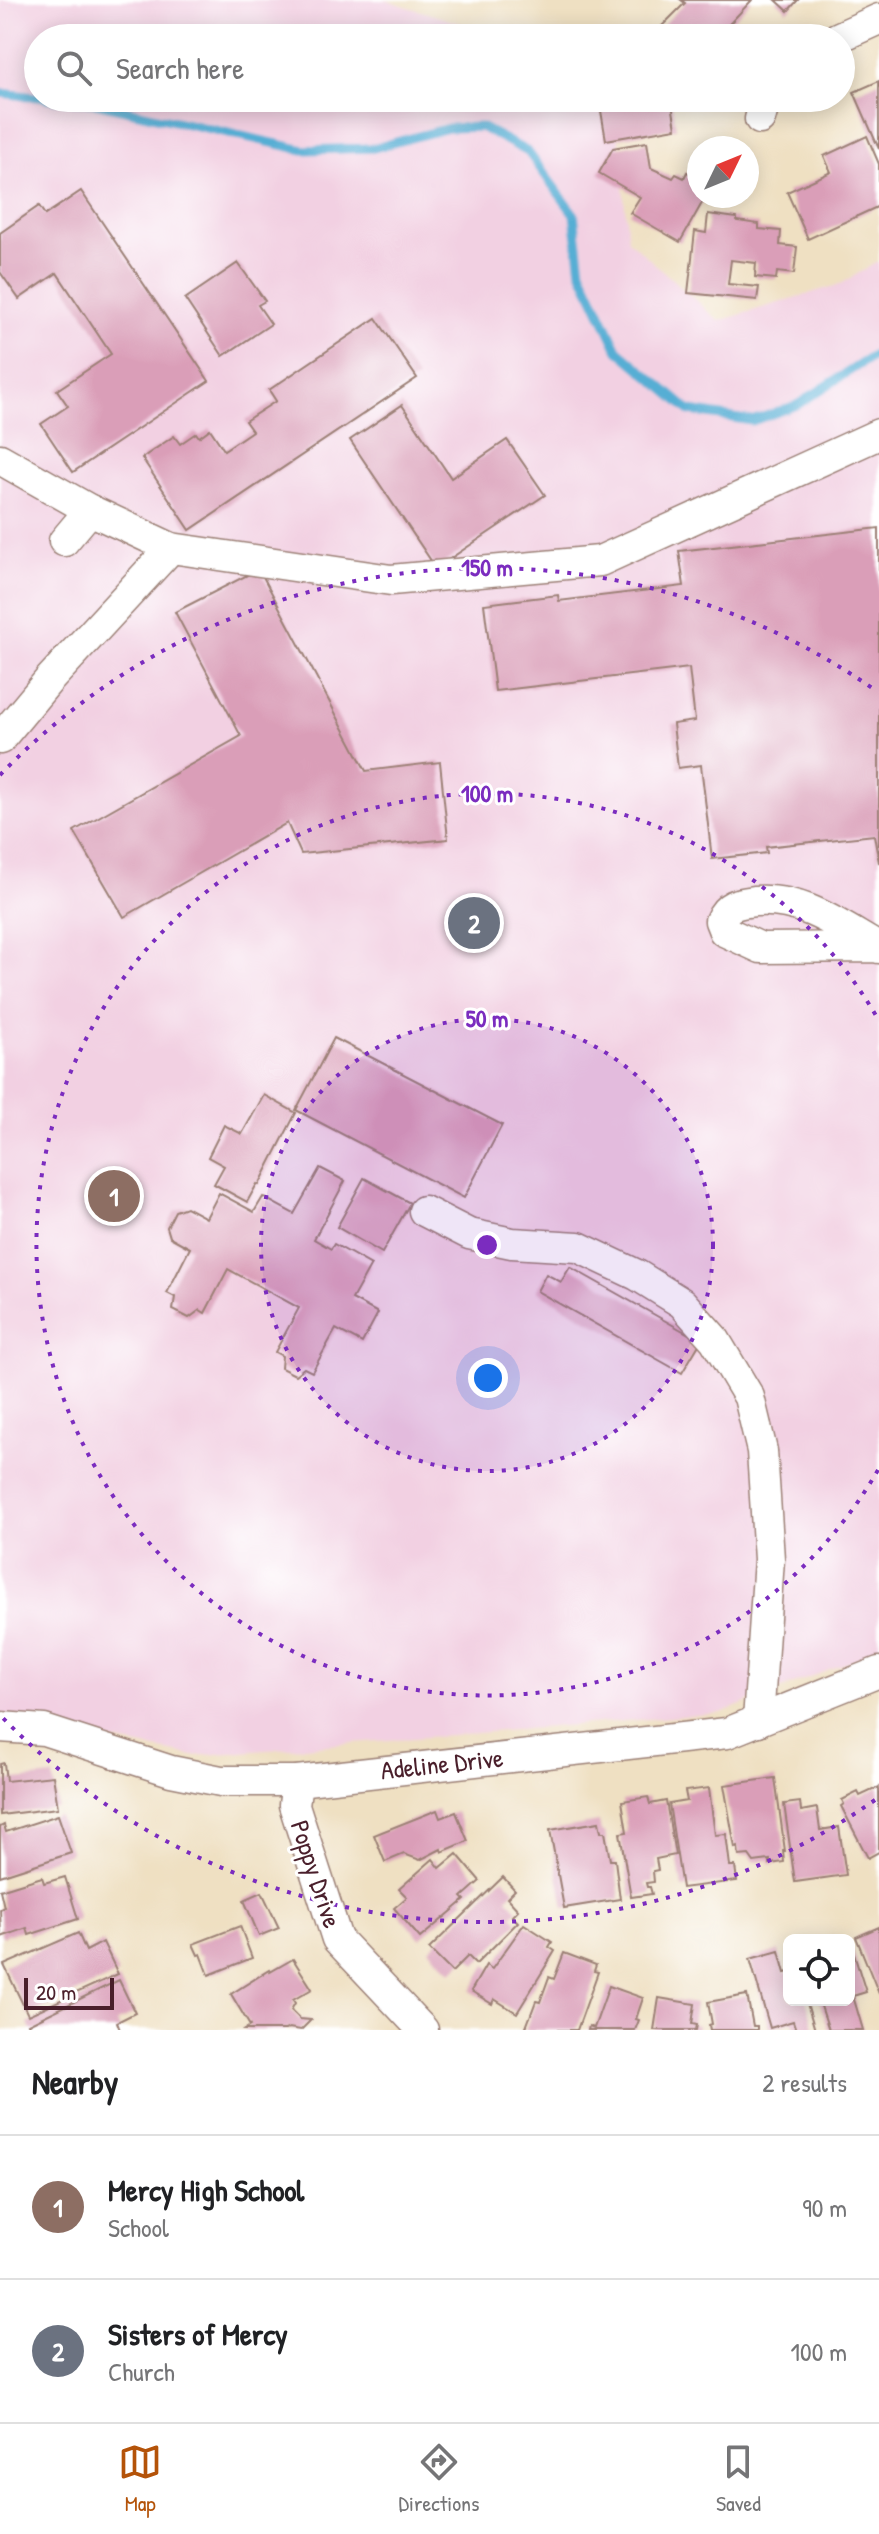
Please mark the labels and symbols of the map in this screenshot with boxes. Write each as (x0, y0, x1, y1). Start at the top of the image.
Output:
north arrow (687, 136, 759, 208)
text: 150 m (461, 551, 513, 583)
text: 100 m (461, 777, 513, 809)
pin: 2 (448, 893, 500, 953)
text: 50 m (466, 1002, 508, 1034)
pin: 1 (88, 1166, 140, 1226)
centre of rings (473, 1231, 501, 1259)
your location (468, 1358, 508, 1398)
street label: Adeline Drive (379, 1740, 505, 1787)
street label: Poppy Drive (283, 1816, 350, 1932)
scale bar (24, 1974, 114, 2010)

